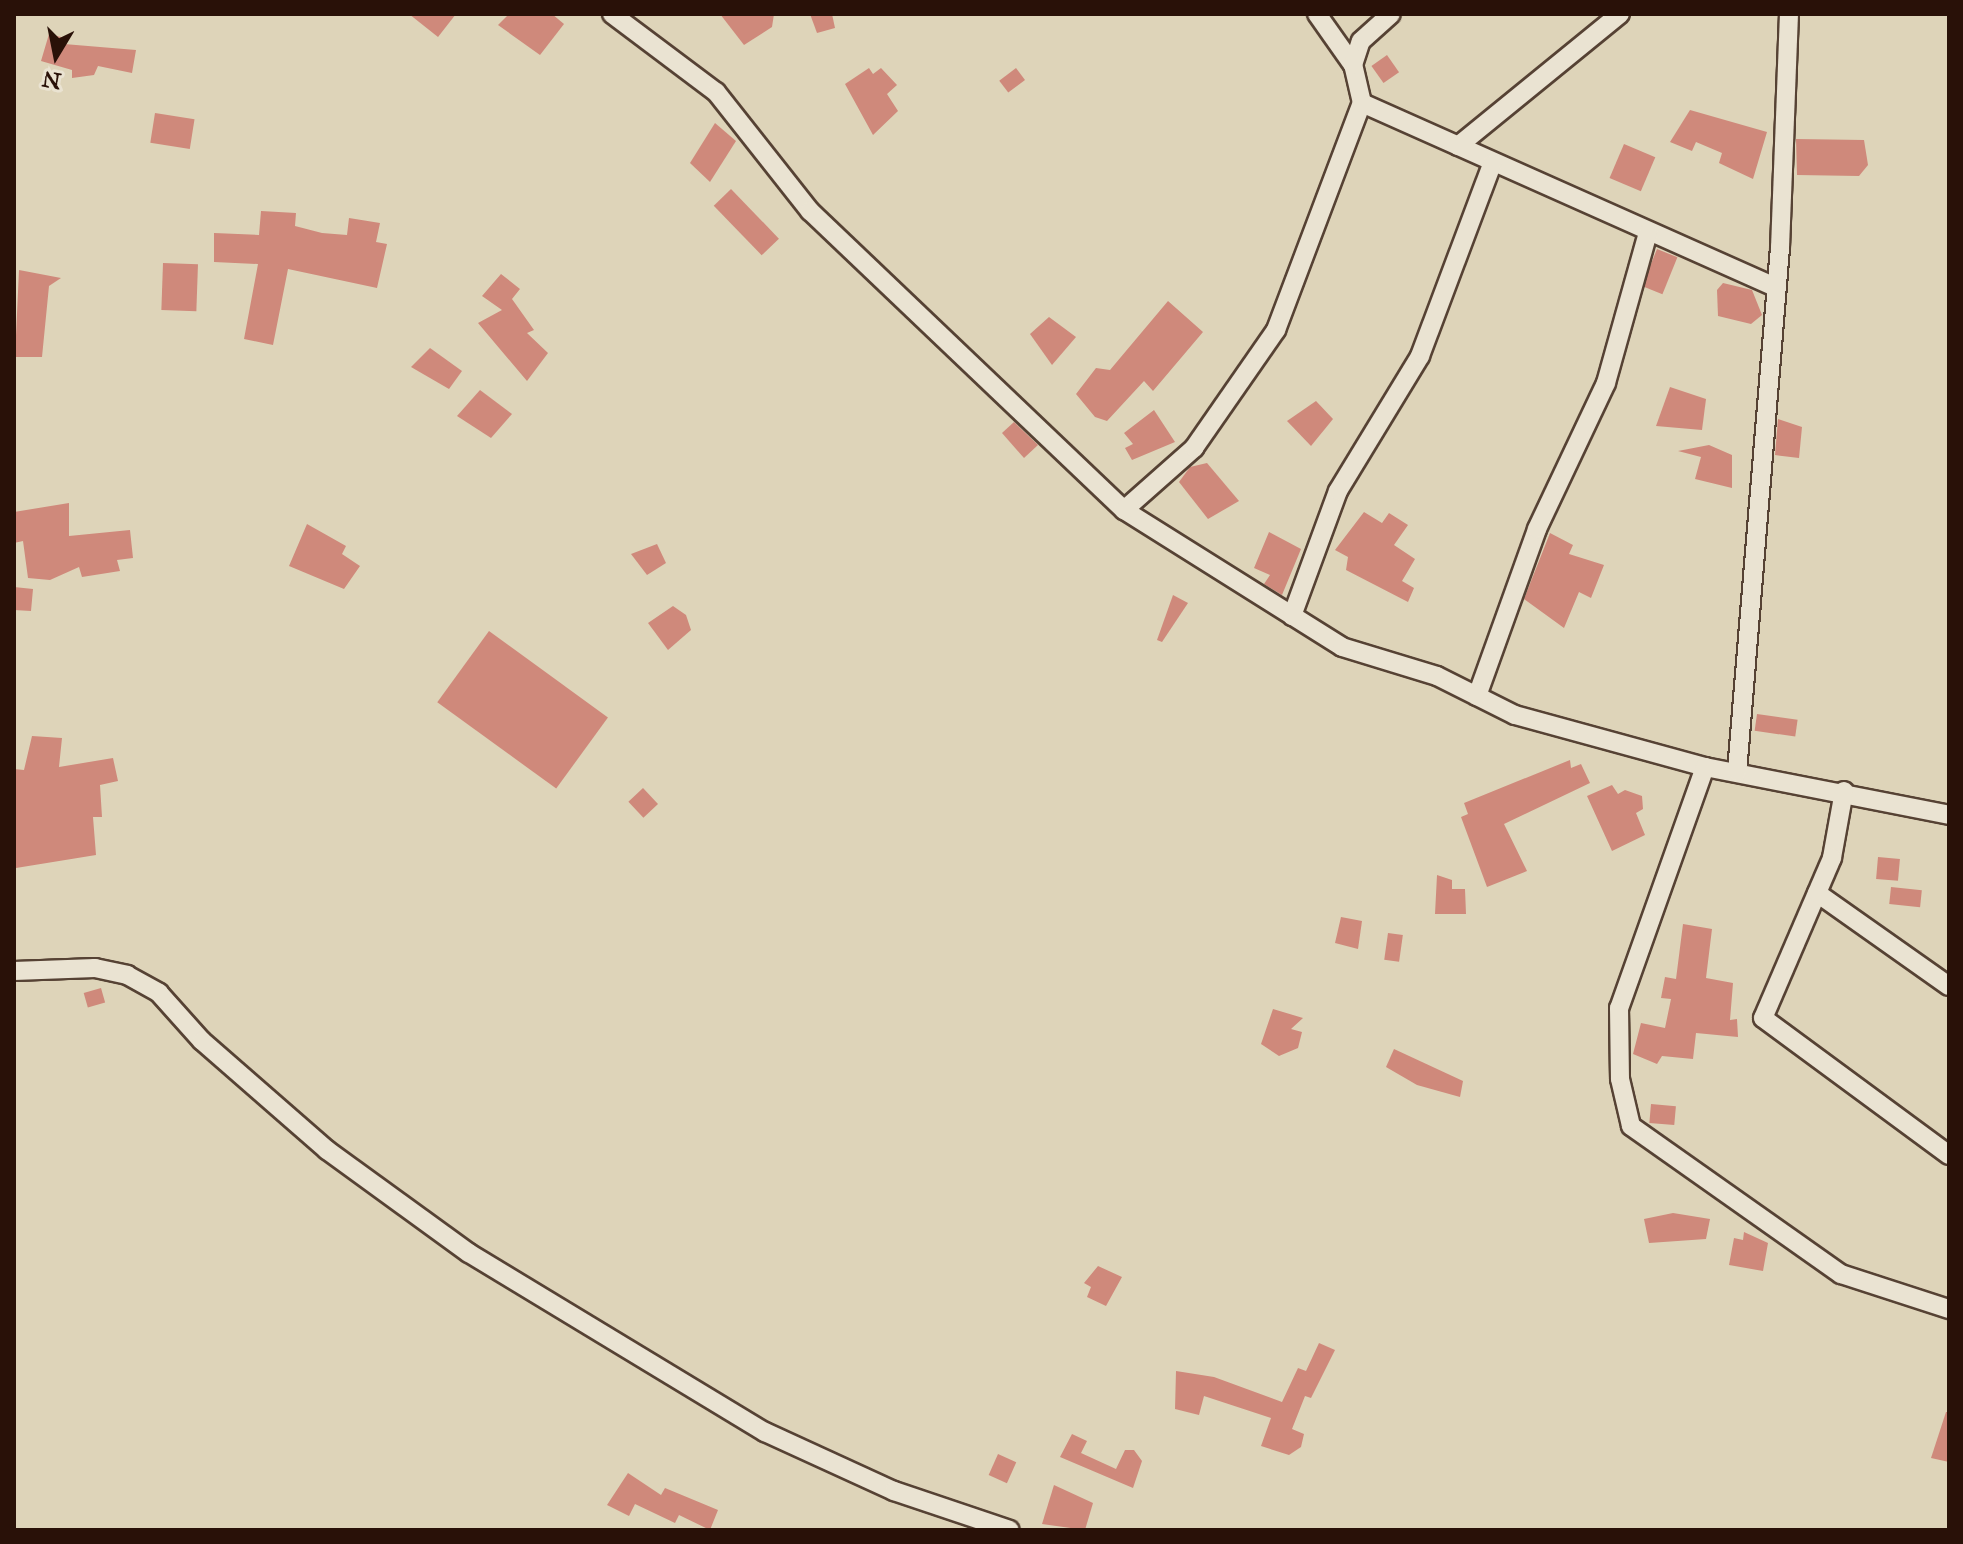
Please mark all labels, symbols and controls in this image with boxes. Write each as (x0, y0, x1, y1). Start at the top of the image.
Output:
north arrow (16, 16, 96, 96)
text: N (40, 65, 63, 95)

